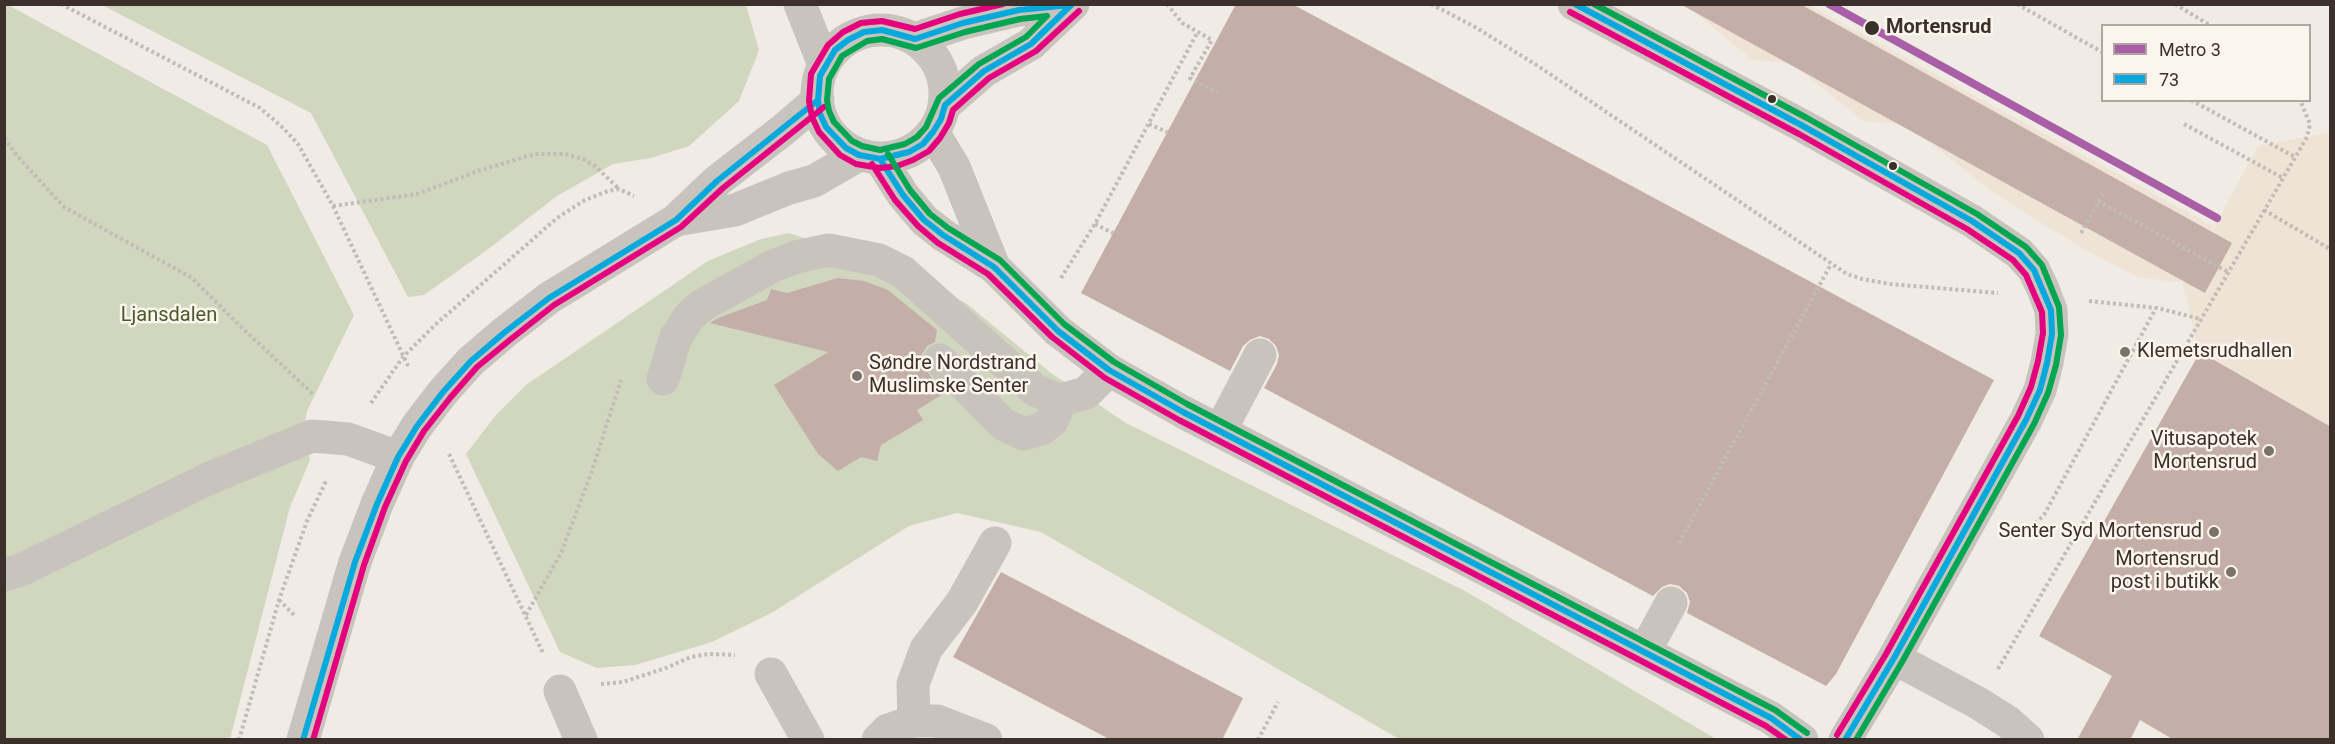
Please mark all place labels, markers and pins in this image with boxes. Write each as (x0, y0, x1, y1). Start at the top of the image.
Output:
place label: Mortensrud (1886, 16, 1991, 40)
marker: Mortensrud (1863, 19, 1881, 37)
unlabelled marker (1766, 93, 1778, 105)
unlabelled marker (1887, 160, 1899, 172)
place label: Klemetsrudhallen (2137, 340, 2292, 364)
marker: Klemetsrudhallen (2118, 345, 2132, 359)
place label: Søndre Nordstrand Muslimske Senter (869, 352, 1037, 399)
marker: Søndre Nordstrand Muslimske Senter (850, 369, 864, 383)
place label: Vitusapotek Mortensrud (2151, 428, 2257, 475)
marker: Vitusapotek Mortensrud (2262, 444, 2276, 458)
place label: Senter Syd Mortensrud (1998, 520, 2202, 544)
marker: Senter Syd Mortensrud (2207, 525, 2221, 539)
place label: Mortensrud post i butikk (2111, 548, 2219, 595)
marker: Mortensrud post i butikk (2224, 565, 2238, 579)

